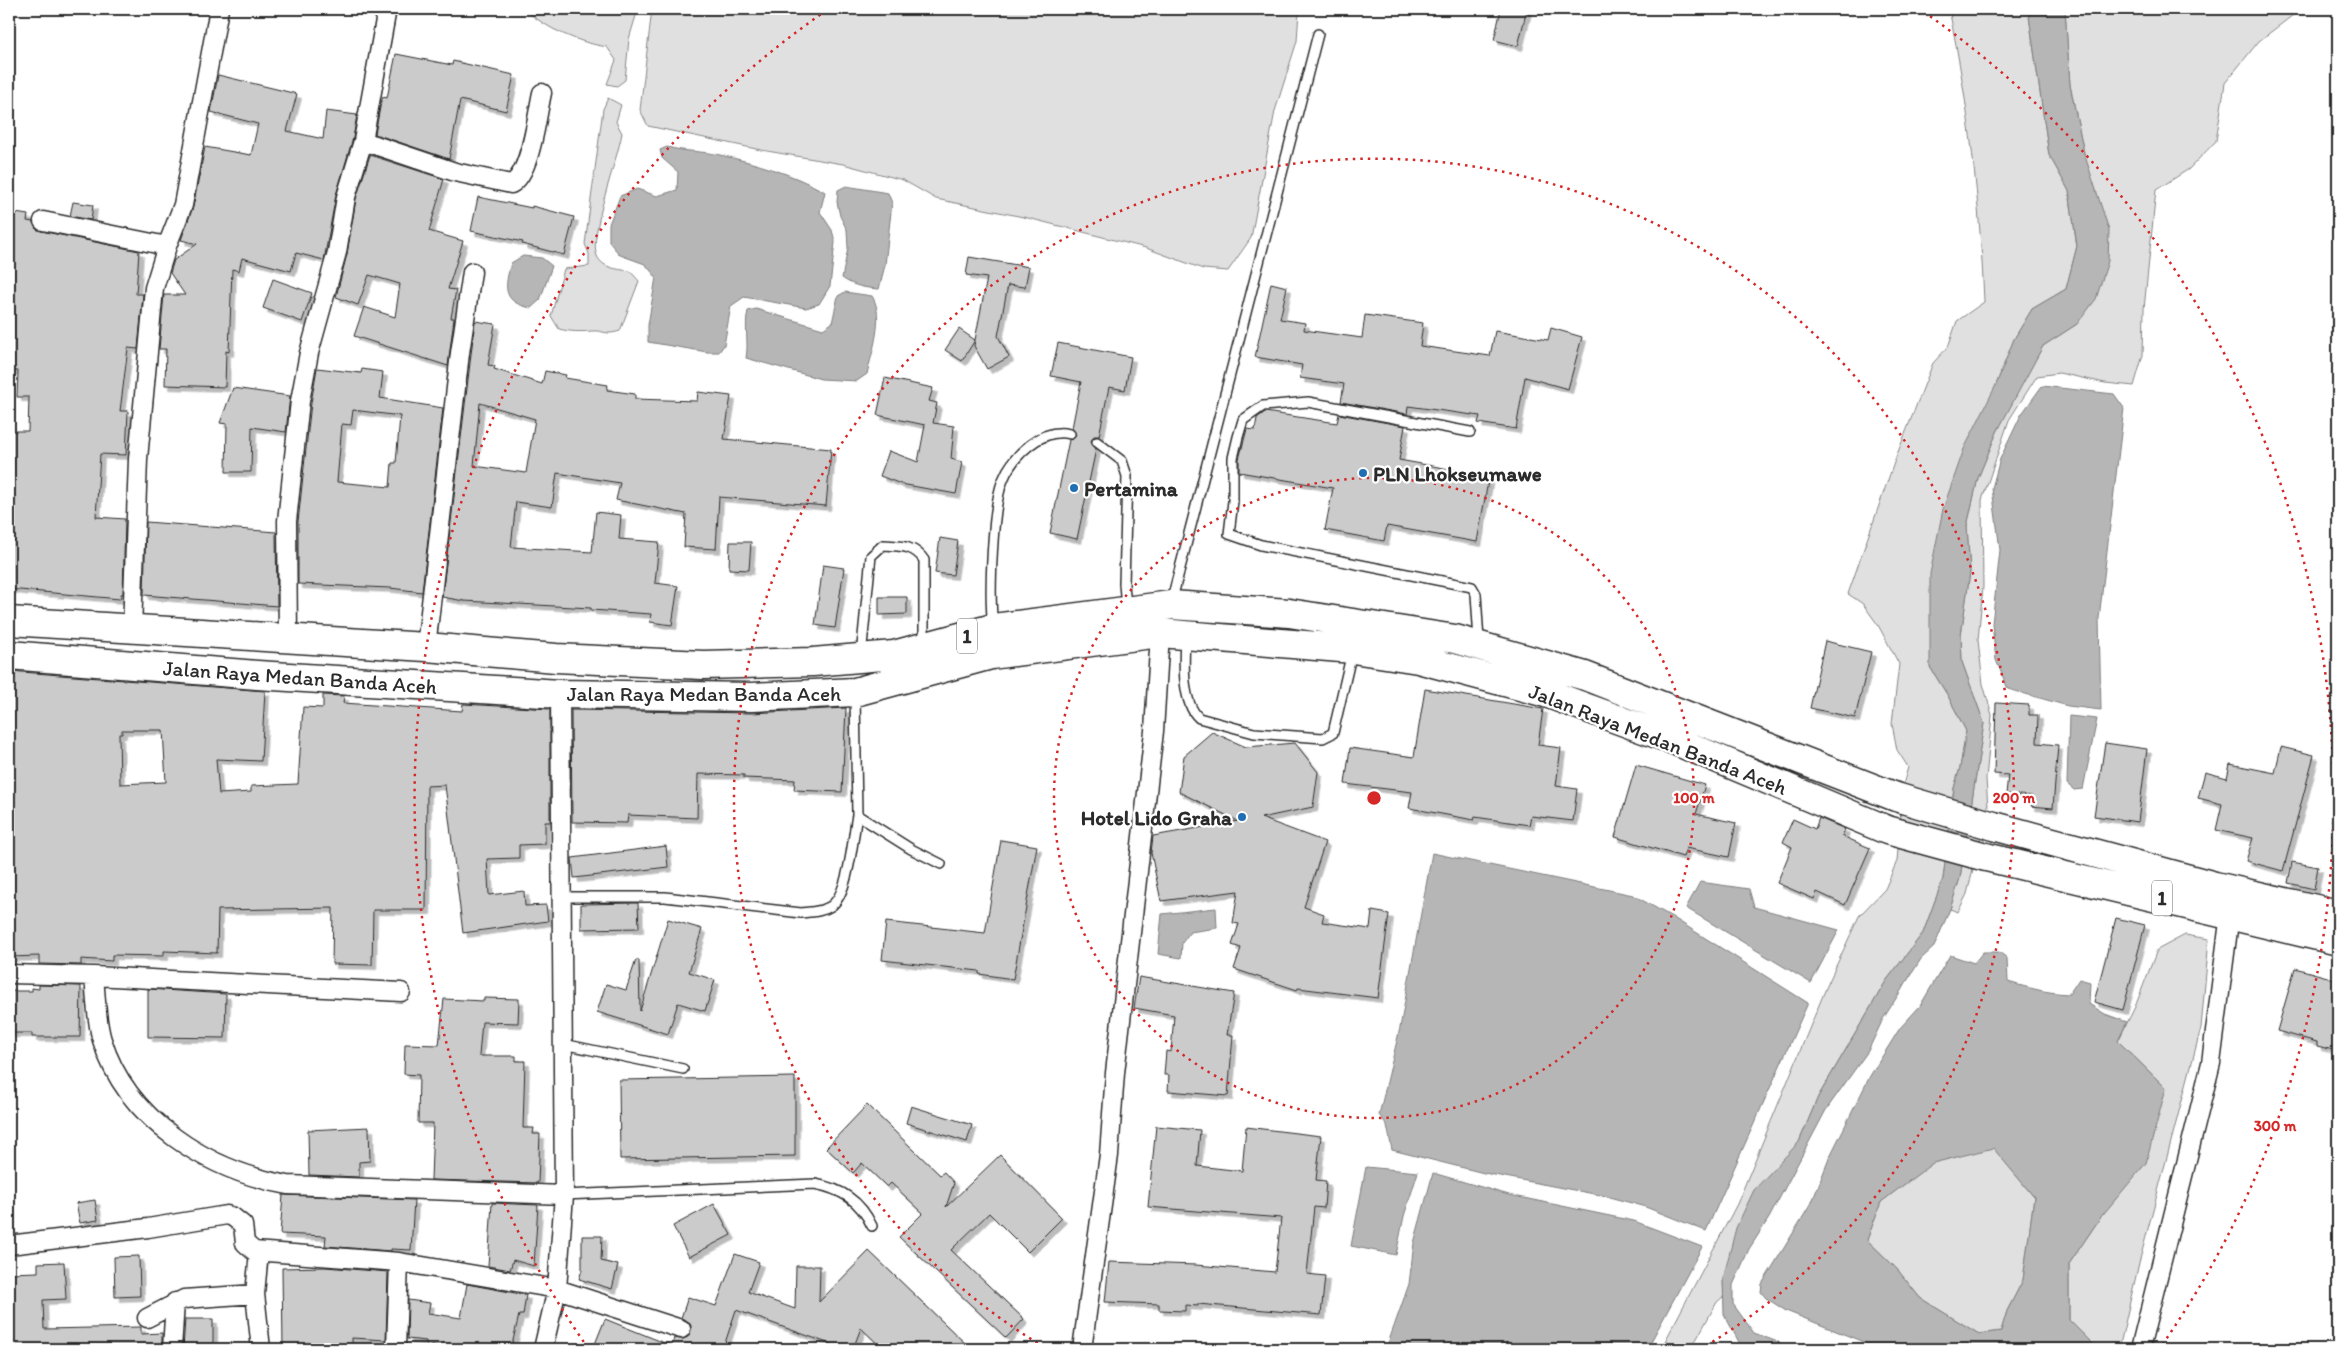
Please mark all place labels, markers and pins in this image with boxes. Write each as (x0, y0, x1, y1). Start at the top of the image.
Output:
place label: PLN Lhokseumawe (1373, 461, 1542, 486)
marker: PLN Lhokseumawe (1357, 467, 1369, 479)
place label: Pertamina (1084, 476, 1179, 501)
marker: Pertamina (1068, 482, 1080, 494)
centre of rings (1365, 789, 1383, 807)
place label: Hotel Lido Graha (1081, 805, 1233, 830)
marker: Hotel Lido Graha (1236, 811, 1248, 823)

